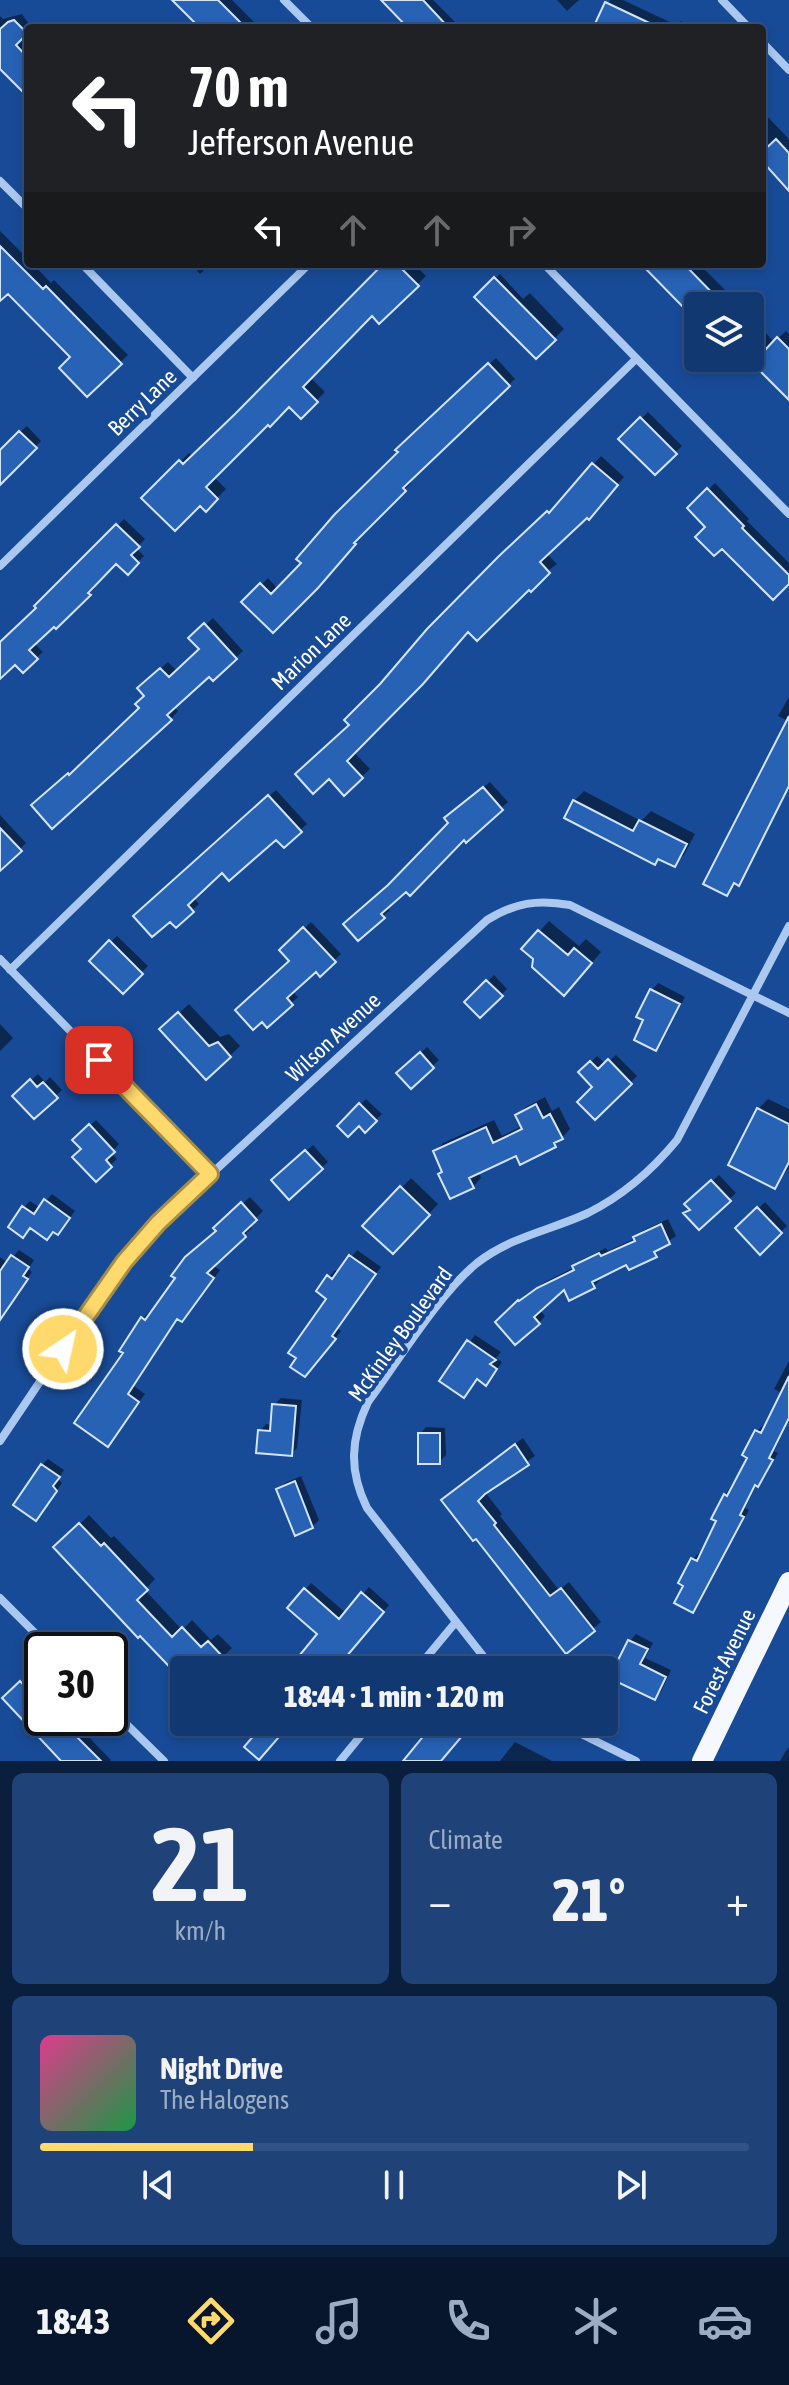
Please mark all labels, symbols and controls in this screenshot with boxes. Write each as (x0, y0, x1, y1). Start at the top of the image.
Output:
text: 70 m (188, 55, 289, 119)
icon: left (56, 56, 160, 160)
text: Jefferson Avenue (188, 121, 414, 163)
icon: left (247, 208, 291, 252)
icon: ahead (331, 208, 375, 252)
icon: ahead (415, 208, 459, 252)
icon: right (499, 208, 543, 252)
map controls (684, 292, 764, 372)
button: layers (684, 292, 764, 372)
street label: Berry Lane (102, 363, 182, 441)
street label: Marion Lane (266, 607, 356, 695)
street label: Wilson Avenue (280, 987, 386, 1087)
pin (65, 1026, 133, 1094)
icon: arrive (77, 1038, 121, 1082)
street label: McKinley Boulevard (343, 1262, 457, 1406)
position arrow (21, 1307, 105, 1391)
street label: Forest Avenue (687, 1604, 761, 1718)
speed limit sign: 30 (24, 1632, 128, 1736)
text: 18:44 · 1 min · 120 m (284, 1679, 504, 1713)
text: 21 (151, 1804, 249, 1923)
text: Climate (429, 1825, 503, 1855)
text: 21° (552, 1865, 625, 1934)
text: − (429, 1875, 451, 1925)
text: + (726, 1875, 749, 1925)
text: km/h (174, 1916, 226, 1946)
text: Night Drive (160, 2051, 283, 2085)
text: The Halogens (160, 2085, 289, 2115)
icon: previous (136, 2163, 180, 2207)
icon: pause (372, 2163, 416, 2207)
icon: next (609, 2163, 653, 2207)
icon: directions (183, 2293, 239, 2349)
icon: music (311, 2293, 367, 2349)
icon: phone (440, 2293, 496, 2349)
icon: climate (568, 2293, 624, 2349)
icon: car (697, 2293, 753, 2349)
text: 18:43 (36, 2300, 110, 2342)

